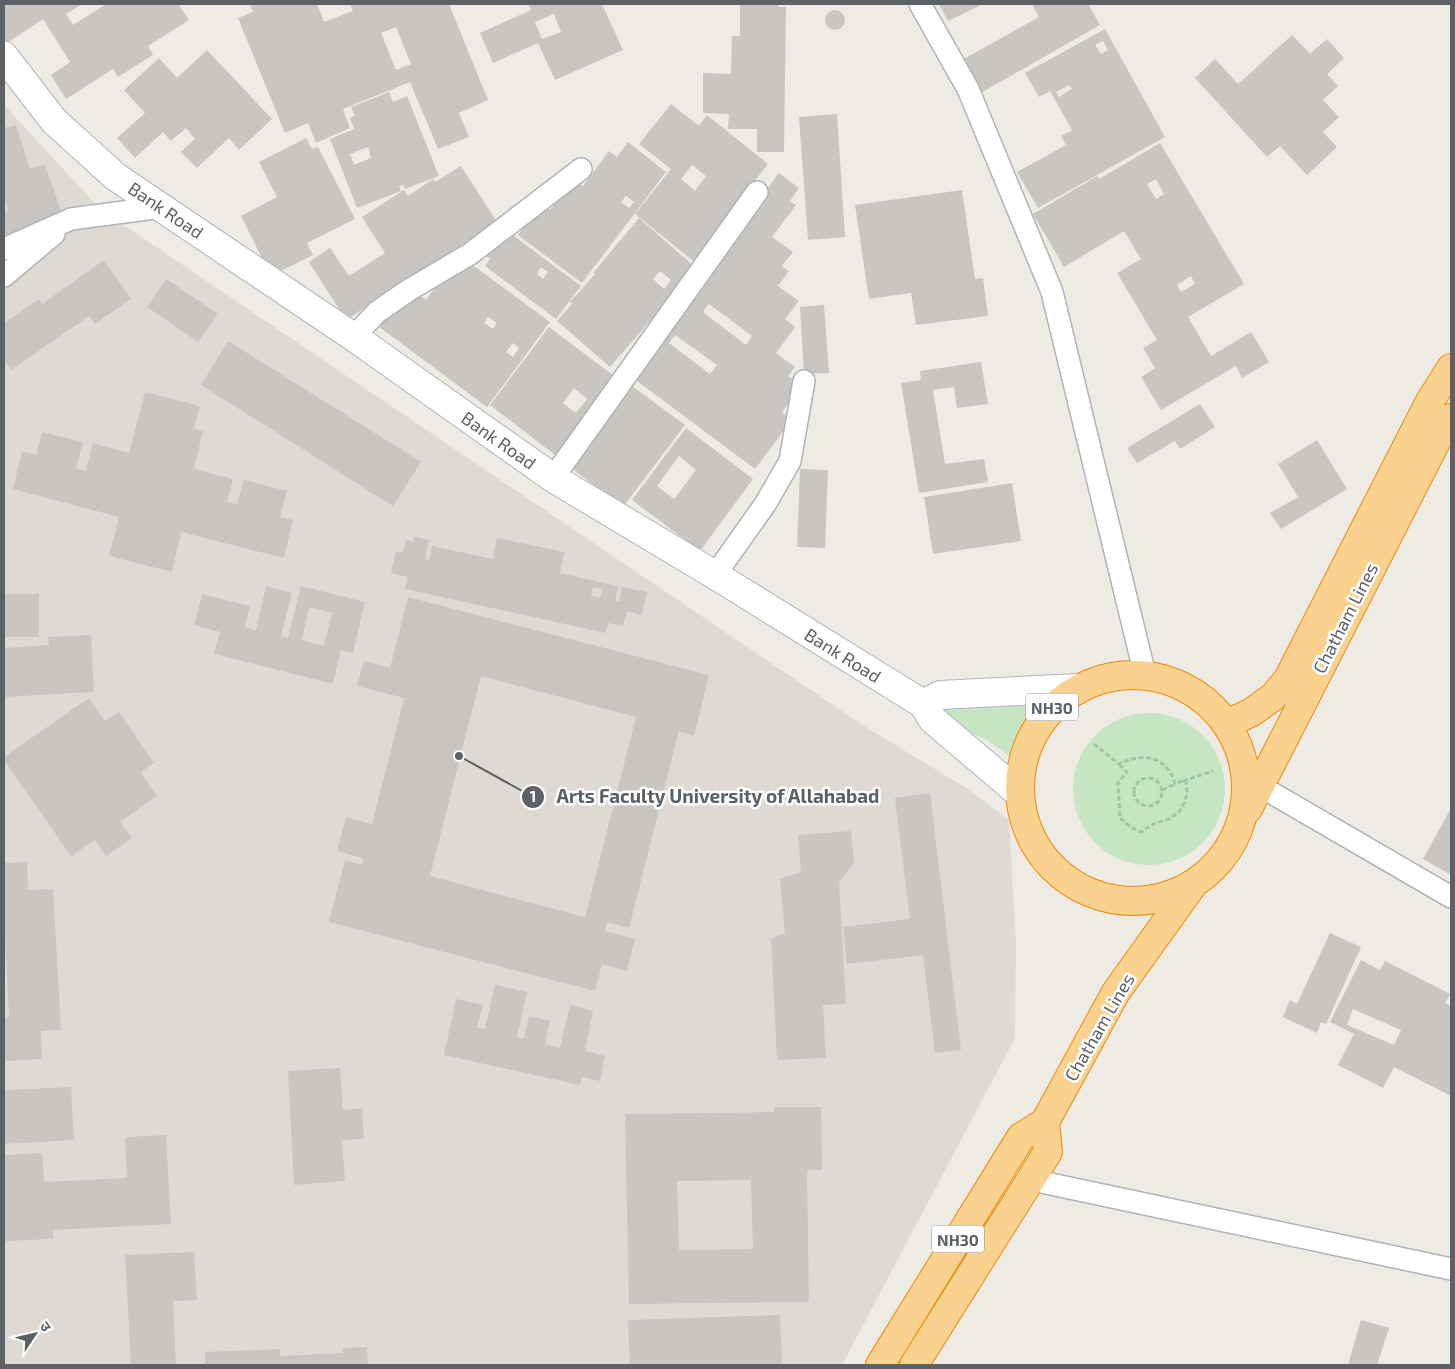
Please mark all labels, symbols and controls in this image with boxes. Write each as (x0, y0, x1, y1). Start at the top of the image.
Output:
street label: Bank Road (124, 177, 208, 243)
street label: Bank Road (457, 406, 541, 474)
street label: Chatham Lines (1308, 559, 1382, 677)
street label: Bank Road (801, 623, 885, 687)
road number: NH30 (1026, 694, 1078, 720)
callout: Arts Faculty University of Allahabad (521, 780, 890, 814)
text: Arts Faculty University of Allahabad (557, 784, 879, 808)
text: 1 (530, 787, 536, 805)
street label: Chatham Lines (1059, 969, 1139, 1085)
road number: NH30 (932, 1226, 984, 1252)
north arrow (10, 1309, 60, 1359)
text: उ (37, 1318, 56, 1335)

